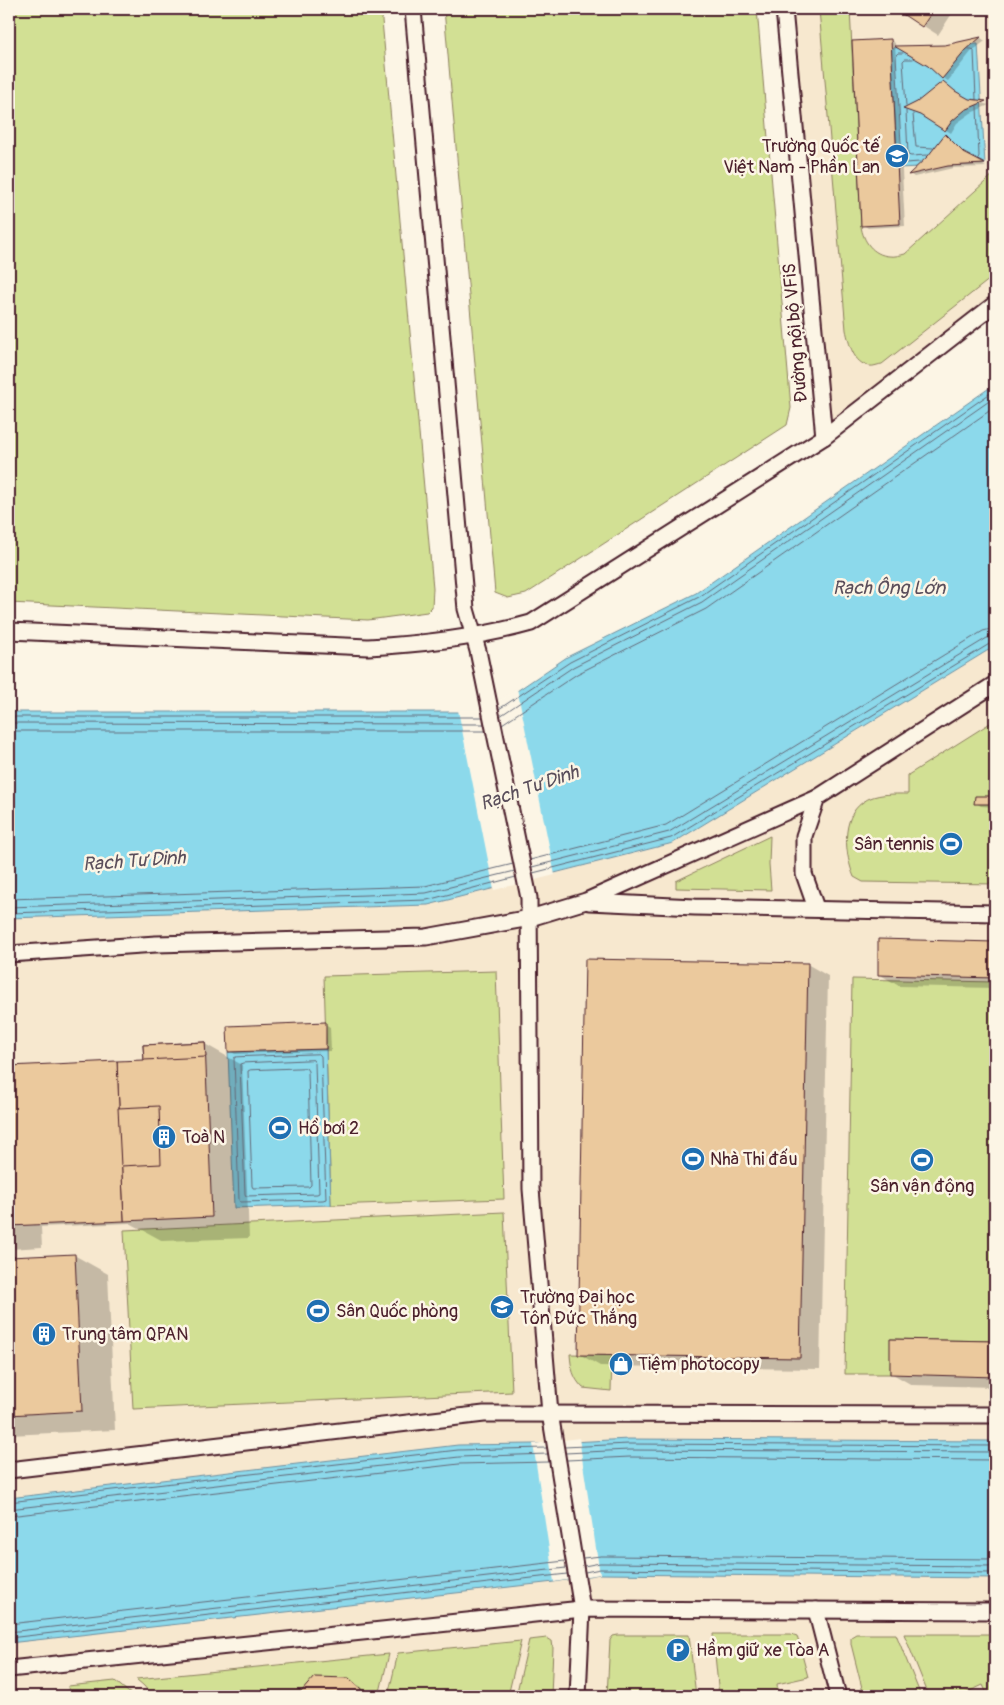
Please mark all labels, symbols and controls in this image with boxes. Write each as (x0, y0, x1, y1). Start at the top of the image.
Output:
place label: Trường Quốc tế Việt Nam - Phần Lan (723, 135, 880, 179)
school or university icon: Trường Quốc tế Việt Nam - Phần Lan (884, 143, 910, 169)
street label: Đường nội bộ VFiS (778, 262, 813, 404)
water label: Rạch Ông Lớn (833, 576, 947, 600)
water label: Rạch Tư Dinh (477, 760, 583, 816)
sports icon: Sân tennis (938, 831, 964, 857)
place label: Sân tennis (854, 833, 934, 856)
water label: Rạch Tư Dinh (82, 845, 187, 877)
sports icon: Hồ bơi 2 (267, 1115, 293, 1141)
place label: Hồ bơi 2 (298, 1117, 359, 1140)
building icon: Toà N (151, 1124, 177, 1150)
place label: Toà N (182, 1126, 225, 1149)
sports icon: Nhà Thi đấu (680, 1146, 706, 1172)
sports icon: Sân vận động (909, 1147, 935, 1173)
place label: Nhà Thi đấu (710, 1148, 798, 1171)
place label: Sân vận động (870, 1175, 974, 1198)
place label: Trường Đại học Tôn Đức Thắng (520, 1286, 637, 1330)
school or university icon: Trường Đại học Tôn Đức Thắng (489, 1294, 515, 1320)
sports icon: Sân Quốc phòng (305, 1298, 331, 1324)
place label: Sân Quốc phòng (336, 1300, 458, 1323)
building icon: Trung tâm QPAN (31, 1321, 57, 1347)
place label: Trung tâm QPAN (62, 1323, 188, 1346)
shop icon: Tiệm photocopy (608, 1351, 634, 1377)
place label: Tiệm photocopy (638, 1353, 760, 1376)
parking icon: Hầm giữ xe Tòa A (665, 1637, 691, 1663)
place label: Hầm giữ xe Tòa A (696, 1638, 830, 1662)

